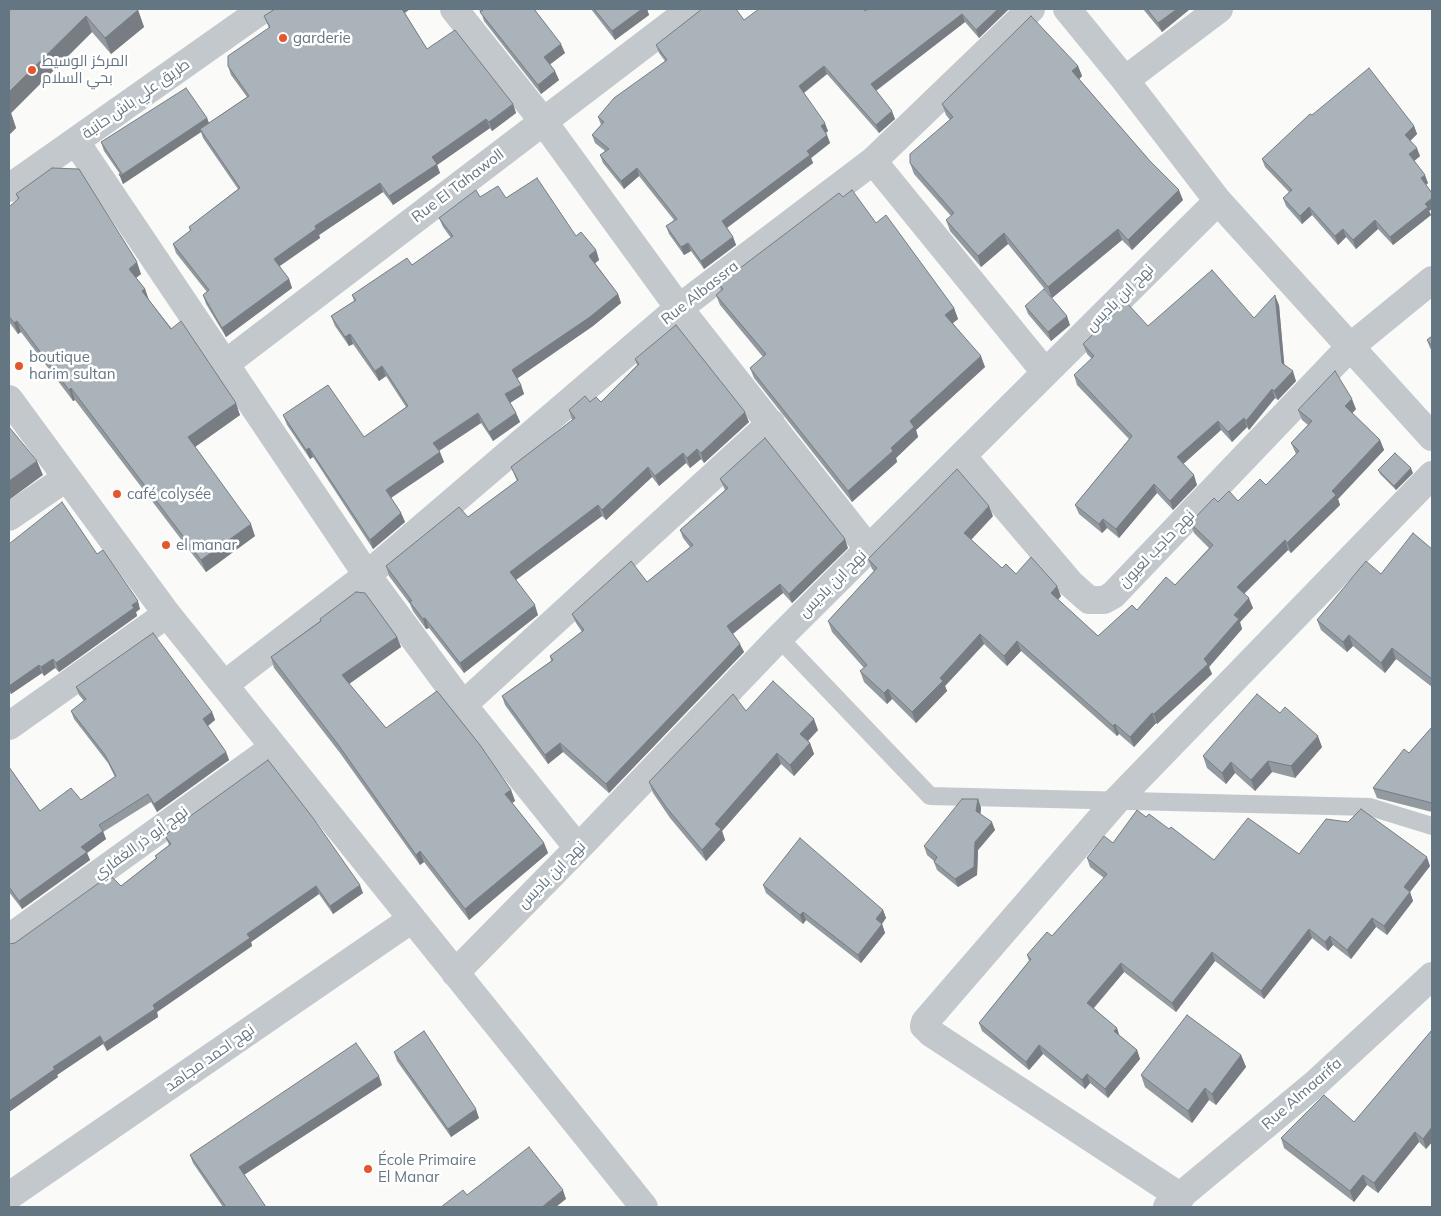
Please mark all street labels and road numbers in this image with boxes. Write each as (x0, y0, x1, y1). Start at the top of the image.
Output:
street label: طريق علي باش حانبة (79, 55, 193, 143)
street label: Rue El Tahawoll (408, 146, 508, 226)
street label: Rue Albassra (658, 257, 742, 329)
street label: نهج ابن باديس (1083, 261, 1157, 335)
street label: نهج حاجب لعيون (1115, 506, 1199, 592)
street label: نهج ابن باديس (796, 547, 870, 621)
street label: نهج أبو ذر الغفاري (90, 803, 192, 883)
street label: نهج ابن باديس (515, 838, 589, 912)
street label: نهج احمد مجاهد (162, 1021, 258, 1095)
street label: Rue Almaarifa (1258, 1054, 1346, 1134)

